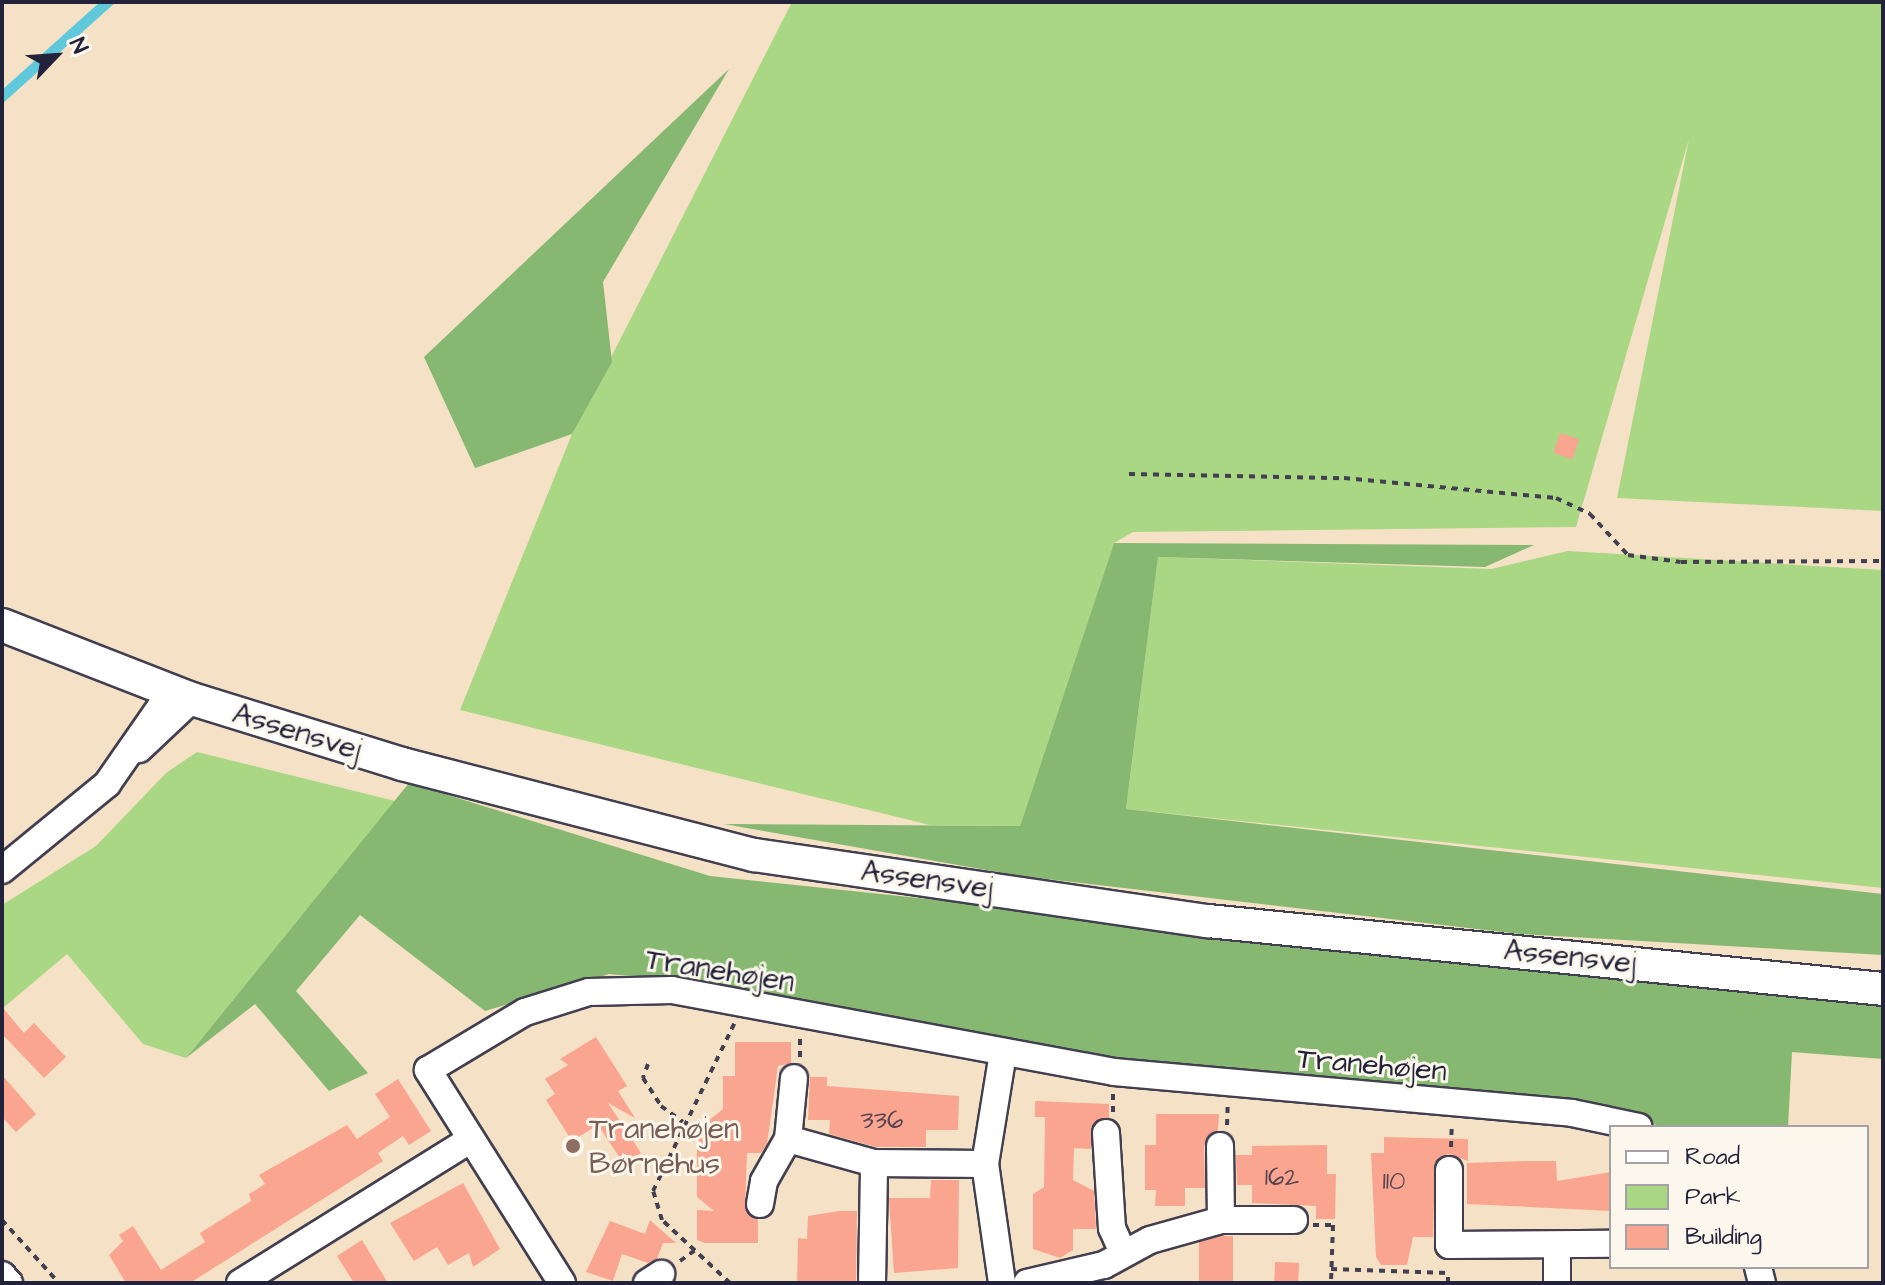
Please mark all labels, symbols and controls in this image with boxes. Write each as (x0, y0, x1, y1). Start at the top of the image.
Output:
north arrow (16, 16, 96, 96)
text: N (61, 33, 95, 58)
street label: Assensvej (228, 695, 366, 769)
street label: Assensvej (859, 853, 995, 907)
street label: Assensvej (1502, 932, 1638, 982)
street label: Tranehøjen (643, 941, 797, 1001)
street label: Tranehøjen (1296, 1041, 1448, 1089)
house number: 336 (861, 1105, 903, 1137)
place label: Tranehøjen Børnehus (589, 1111, 739, 1182)
legend (1609, 1125, 1869, 1269)
marker: Tranehøjen Børnehus (564, 1137, 582, 1155)
text: Road (1685, 1140, 1740, 1174)
house number: 162 (1265, 1162, 1299, 1194)
house number: 110 (1382, 1166, 1406, 1198)
text: Park (1685, 1180, 1741, 1214)
text: Building (1685, 1220, 1762, 1254)

